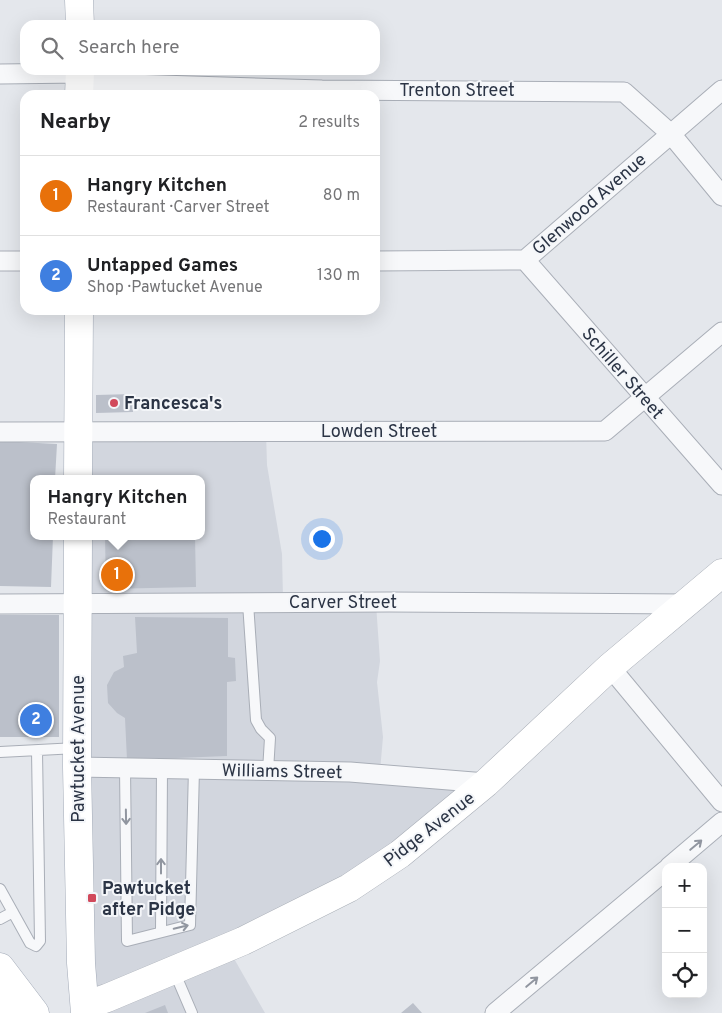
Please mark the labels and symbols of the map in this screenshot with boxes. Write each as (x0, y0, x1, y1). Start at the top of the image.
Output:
street label: Trenton Street (399, 80, 515, 103)
street label: Glenwood Avenue (528, 149, 652, 261)
street label: Schiller Street (576, 323, 668, 425)
place label: Francesca's (124, 393, 222, 416)
marker: Francesca's (108, 397, 120, 409)
street label: Lowden Street (321, 421, 437, 444)
your location (309, 526, 335, 552)
pin: 1 (101, 556, 133, 594)
street label: Carver Street (289, 592, 397, 615)
street label: Pawtucket Avenue (68, 675, 91, 823)
pin: 2 (20, 701, 52, 739)
street label: Williams Street (221, 760, 343, 785)
street label: Pidge Avenue (380, 787, 480, 873)
one-way arrow (121, 808, 131, 824)
one-way arrow (689, 839, 702, 850)
one-way arrow (156, 858, 166, 874)
place label: Pawtucket after Pidge (102, 878, 195, 922)
marker: Pawtucket after Pidge (86, 892, 98, 904)
one-way arrow (173, 922, 189, 932)
one-way arrow (525, 976, 538, 987)

